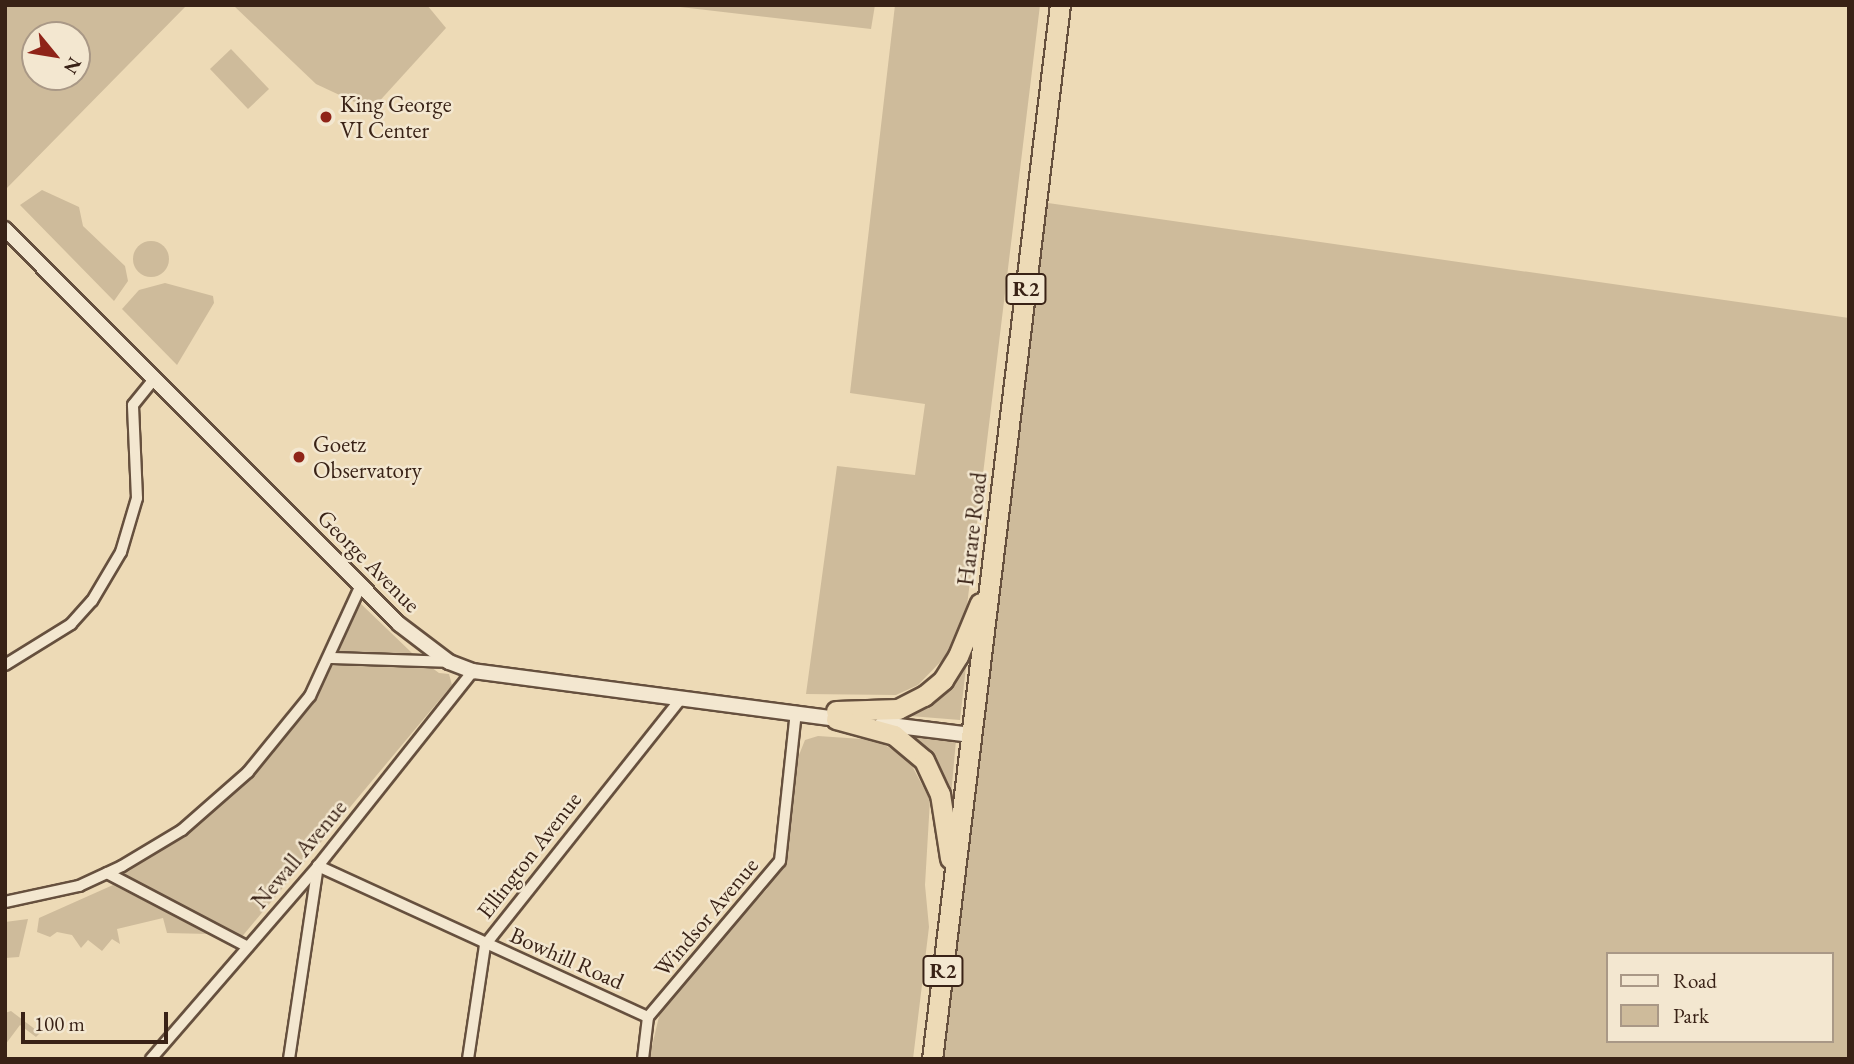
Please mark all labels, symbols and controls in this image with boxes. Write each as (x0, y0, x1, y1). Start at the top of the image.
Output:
north arrow (21, 21, 91, 91)
text: N (58, 53, 88, 79)
place label: King George VI Center (340, 90, 452, 144)
marker: King George VI Center (318, 109, 334, 125)
road number: R2 (1005, 272, 1047, 306)
place label: Goetz Observatory (313, 430, 422, 484)
marker: Goetz Observatory (291, 449, 307, 465)
street label: Harare Road (951, 471, 993, 587)
street label: George Avenue (312, 504, 426, 618)
street label: Ellington Avenue (471, 786, 587, 924)
street label: Newall Avenue (246, 794, 352, 914)
street label: Windsor Avenue (648, 852, 764, 982)
street label: Bowhill Road (506, 921, 628, 995)
legend (1605, 952, 1833, 1043)
road number: R2 (922, 954, 964, 988)
text: Road (1673, 967, 1717, 994)
scale bar (24, 998, 172, 1042)
text: Park (1673, 1002, 1709, 1029)
text: 100 m (34, 1010, 85, 1037)

